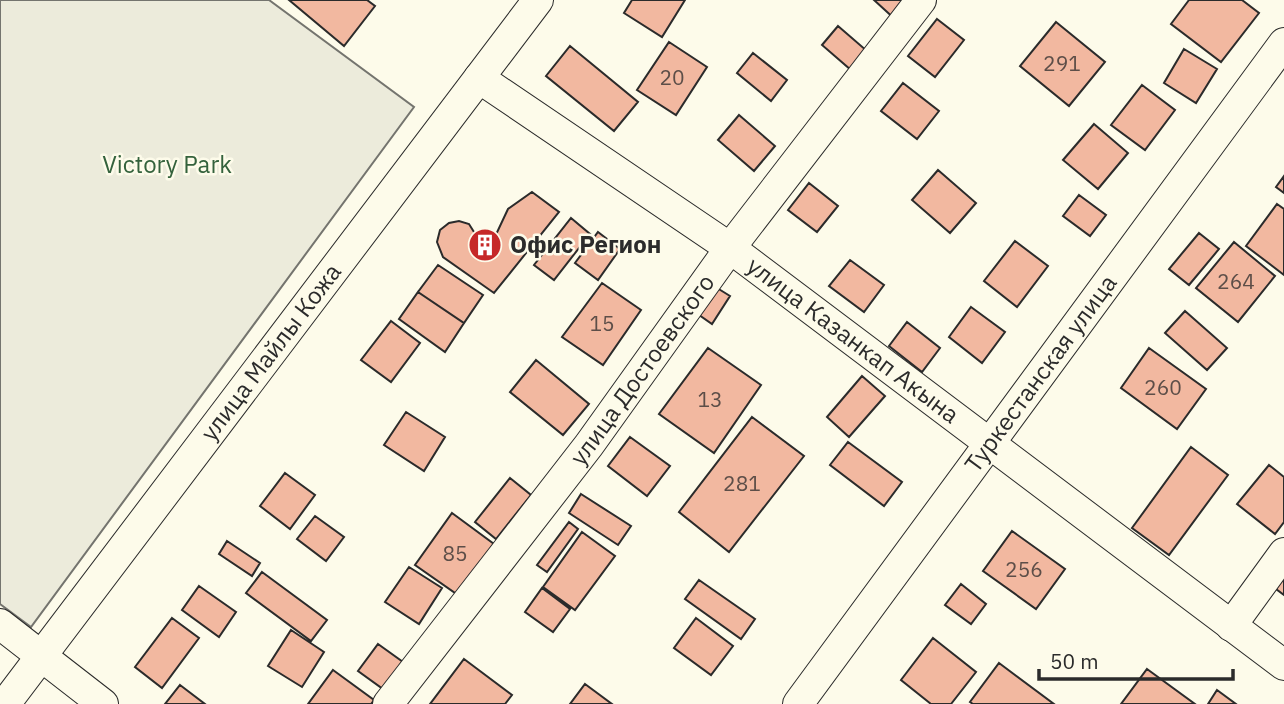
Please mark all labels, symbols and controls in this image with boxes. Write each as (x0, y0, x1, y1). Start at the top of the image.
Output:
house number: 291 (1043, 49, 1081, 77)
house number: 20 (659, 63, 685, 91)
park label: Victory Park (102, 148, 232, 180)
building icon: Офис Регион (466, 226, 504, 264)
place label: Офис Регион (510, 228, 662, 260)
street label: улица Казанкап Акына (741, 249, 966, 430)
street label: улица Майлы Кожа (193, 256, 348, 447)
street label: улица Достоевского (562, 267, 721, 471)
house number: 264 (1217, 267, 1255, 295)
street label: Туркестанская улица (957, 268, 1123, 478)
house number: 15 (589, 309, 615, 337)
house number: 260 (1144, 373, 1182, 401)
house number: 13 (697, 385, 723, 413)
house number: 281 (723, 469, 761, 497)
house number: 85 (442, 539, 468, 567)
house number: 256 (1005, 555, 1043, 583)
scale bar (1039, 638, 1233, 682)
text: 50 m (1050, 647, 1099, 675)

